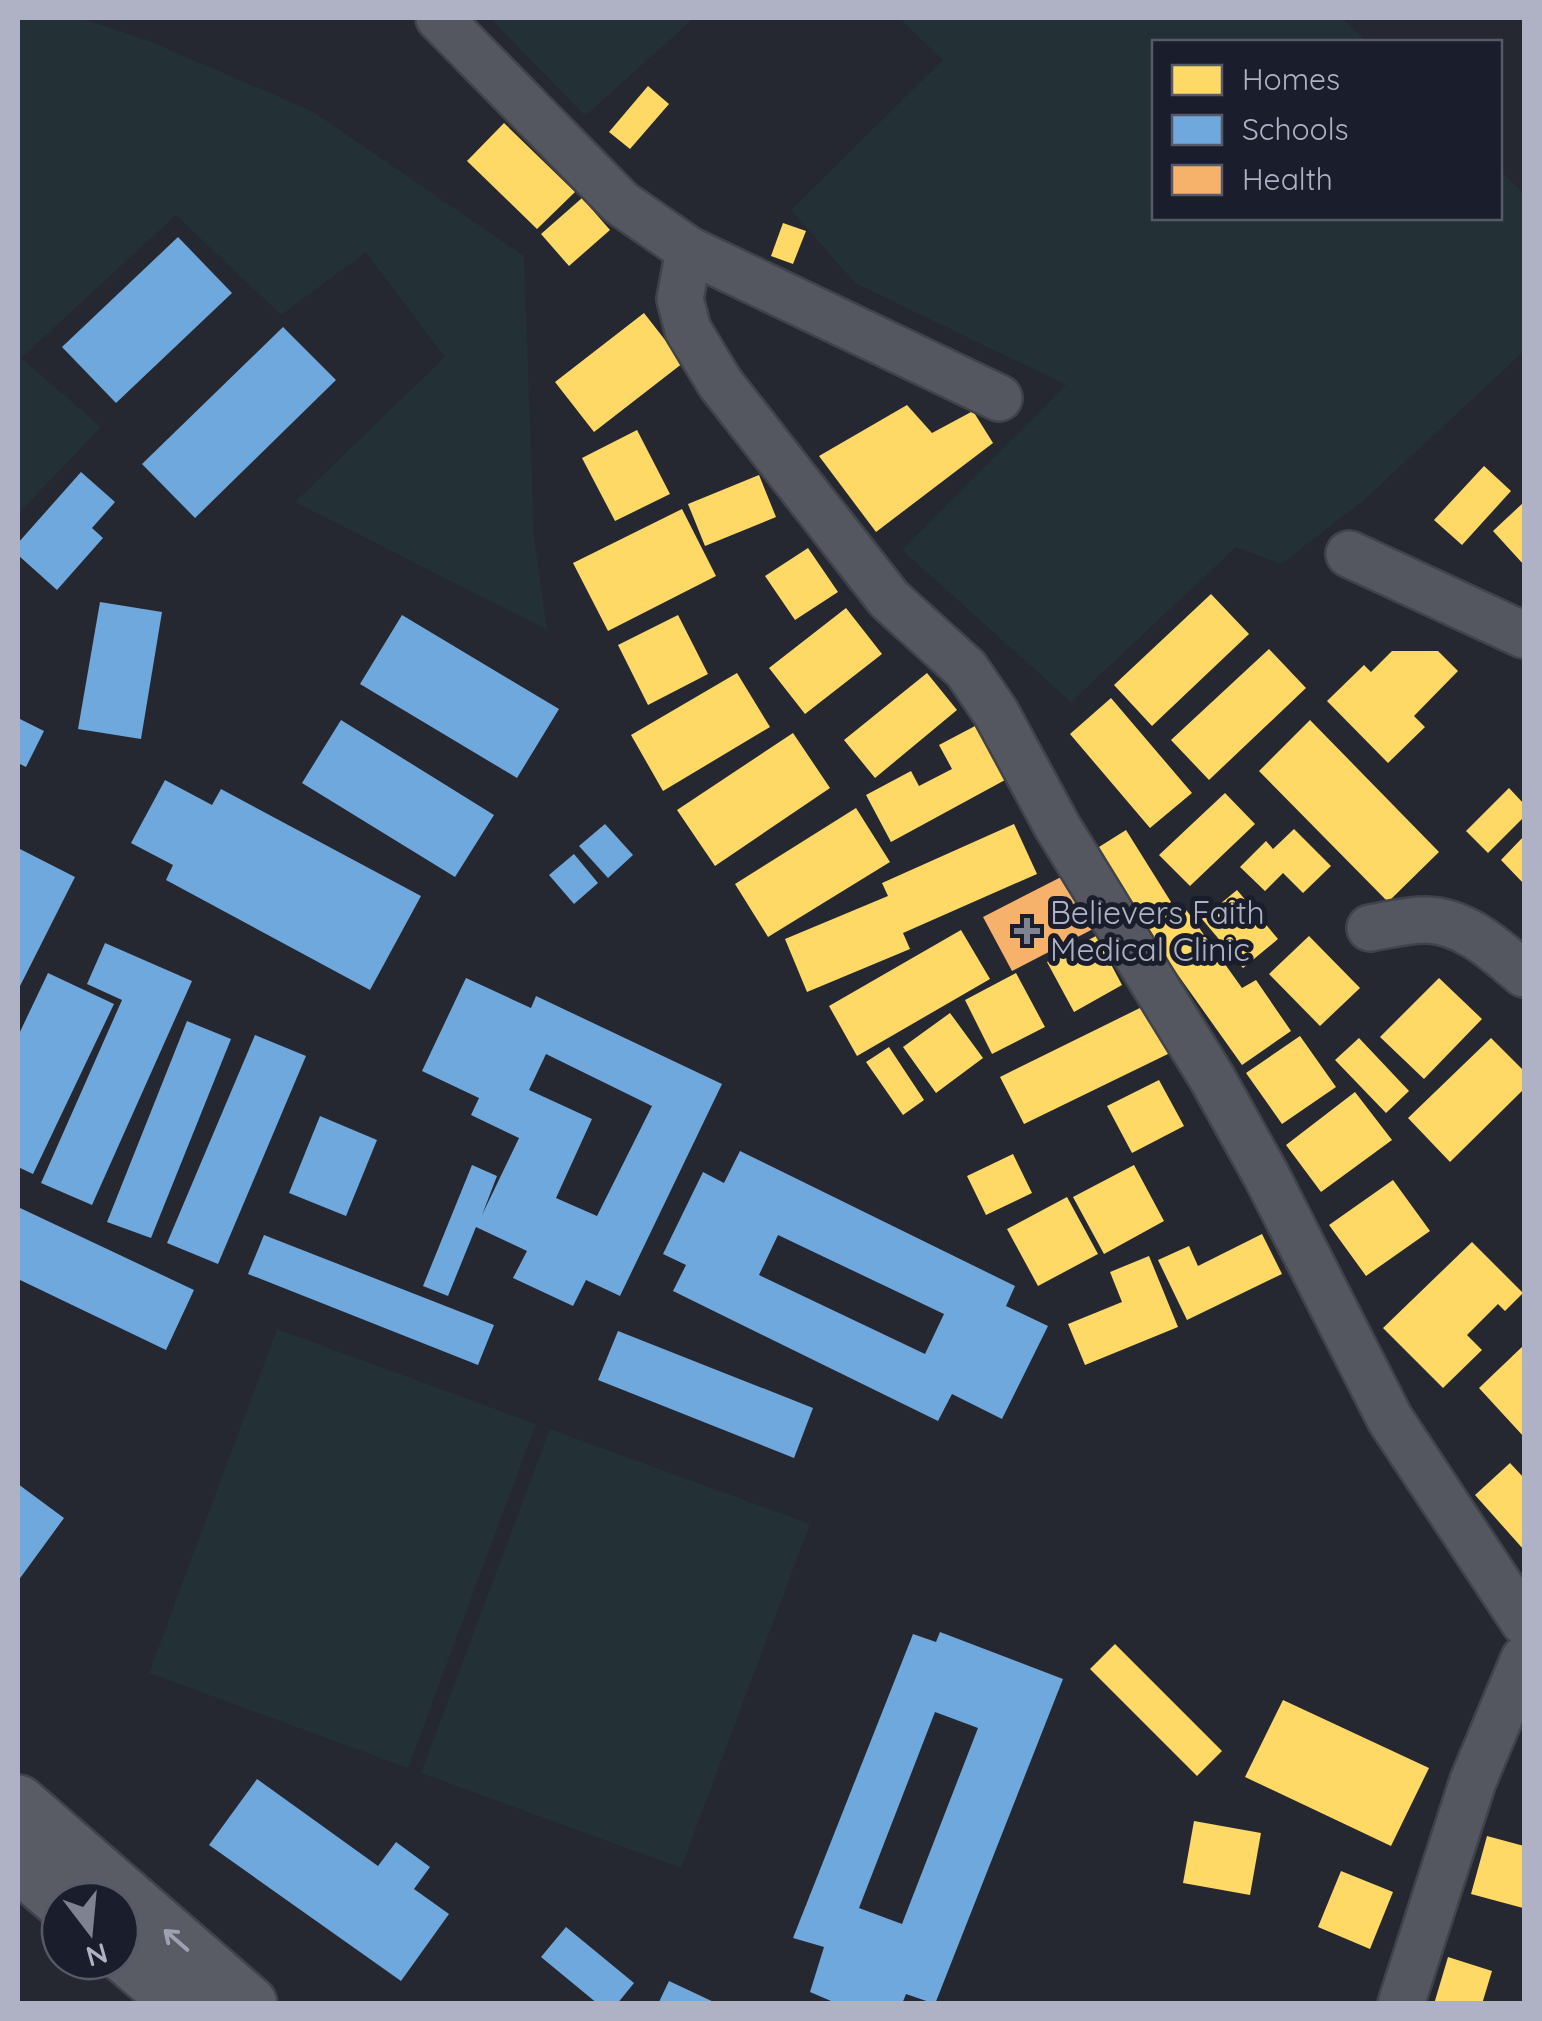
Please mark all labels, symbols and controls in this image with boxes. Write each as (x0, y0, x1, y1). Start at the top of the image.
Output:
legend (1152, 40, 1502, 220)
text: Homes (1242, 60, 1340, 98)
text: Schools (1242, 110, 1349, 148)
text: Health (1242, 160, 1333, 198)
place label: Believers Faith Medical Clinic (1050, 892, 1265, 969)
marker: Believers Faith Medical Clinic (1014, 918, 1040, 944)
north arrow (40, 1881, 140, 1981)
one-way arrow (163, 1929, 189, 1951)
text: N (82, 1936, 112, 1975)

